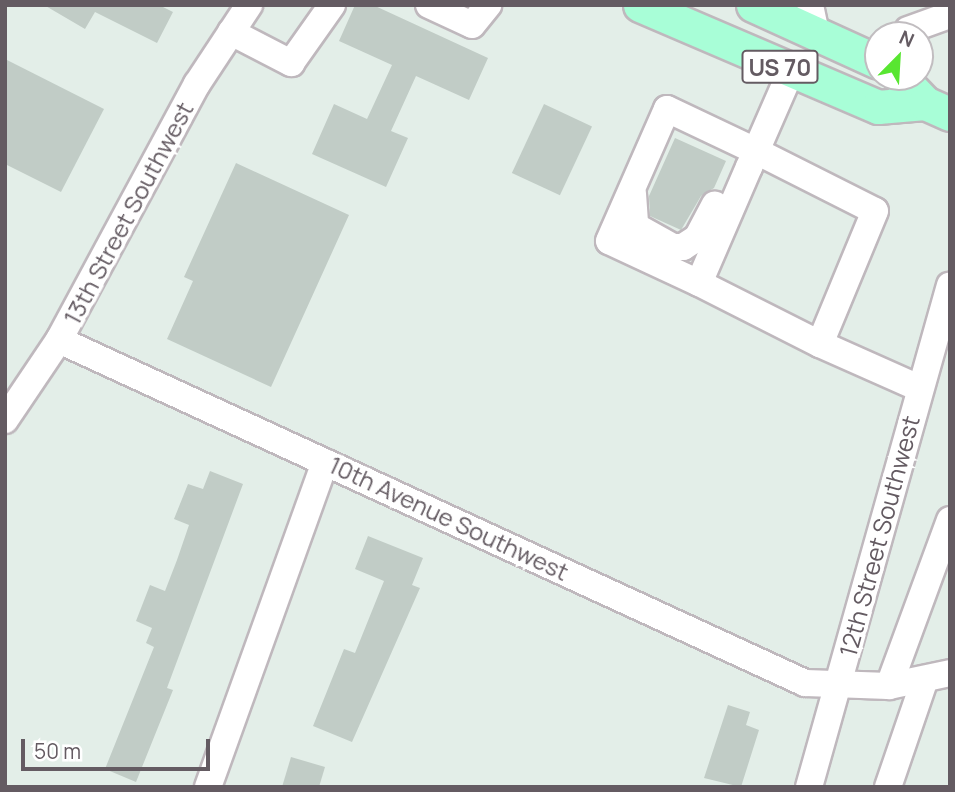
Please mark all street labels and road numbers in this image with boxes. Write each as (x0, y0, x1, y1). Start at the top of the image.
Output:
road number: US 70 (742, 48, 818, 86)
street label: 13th Street Southwest (57, 97, 199, 329)
street label: 12th Street Southwest (833, 412, 925, 660)
street label: 10th Avenue Southwest (325, 450, 573, 586)

